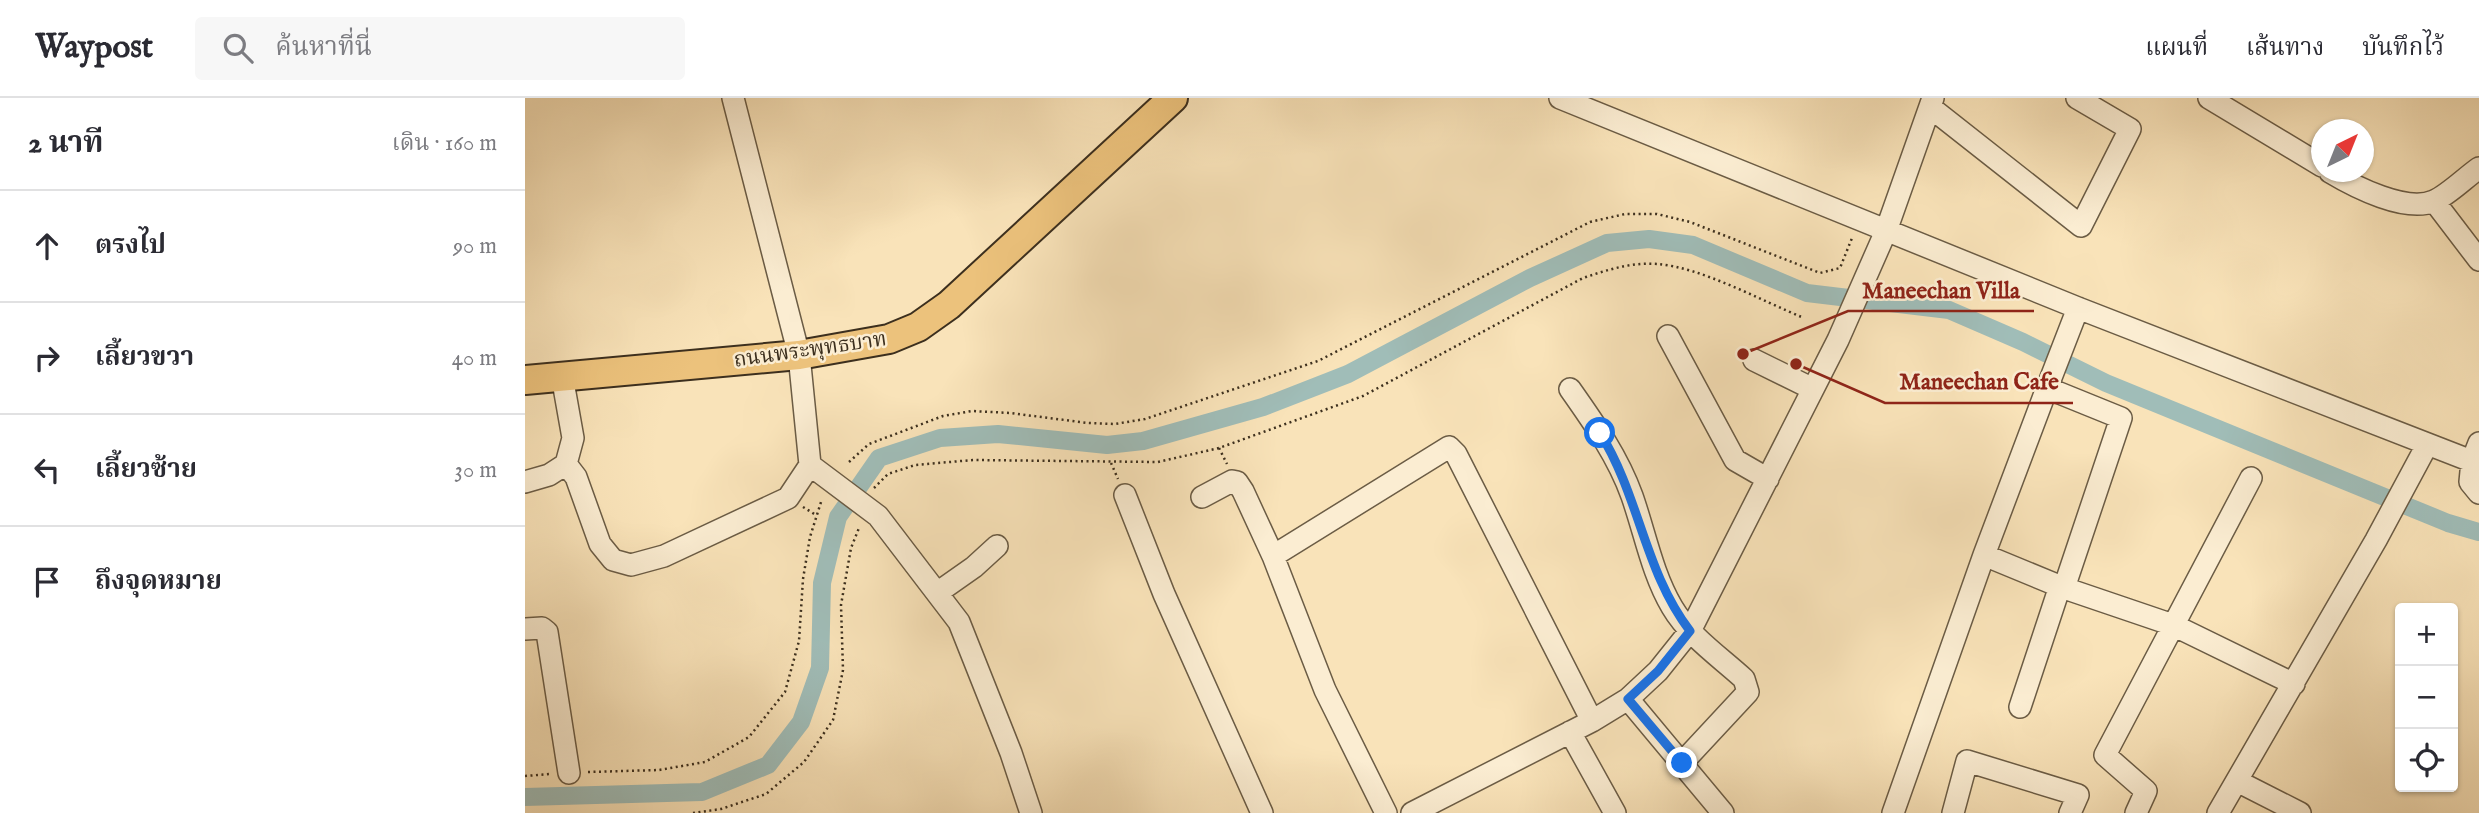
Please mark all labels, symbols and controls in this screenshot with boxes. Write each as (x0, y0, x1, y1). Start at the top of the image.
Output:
search box (195, 17, 685, 80)
text: Waypost (35, 27, 153, 69)
icon: search (219, 29, 257, 67)
text: ค้นหาที่นี่ (275, 31, 372, 64)
text: แผนที่ (2145, 33, 2208, 64)
text: เส้นทาง (2246, 33, 2324, 64)
text: บันทึกไว้ (2362, 33, 2444, 64)
north arrow (2311, 119, 2374, 182)
text: 2 นาที (28, 125, 103, 163)
text: เดิน · 160 m (392, 129, 497, 158)
icon: ahead (28, 227, 66, 265)
text: ตรงไป (95, 229, 166, 262)
text: 90 m (453, 232, 497, 261)
callout: Maneechan Villa (1848, 267, 2034, 311)
text: Maneechan Villa (1862, 277, 2021, 306)
street label: ถนนพระพุทธบาท (732, 326, 888, 375)
icon: right (28, 339, 66, 377)
text: เลี้ยวขวา (95, 341, 194, 374)
text: 40 m (452, 344, 497, 373)
callout: Maneechan Cafe (1885, 359, 2073, 403)
text: Maneechan Cafe (1899, 368, 2059, 397)
route start (1584, 417, 1615, 448)
icon: left (28, 451, 66, 489)
text: เลี้ยวซ้าย (95, 453, 197, 486)
text: 30 m (454, 456, 497, 485)
icon: arrive (28, 563, 66, 601)
text: ถึงจุดหมาย (95, 565, 222, 598)
map controls (2395, 603, 2458, 792)
button: + (2395, 603, 2458, 666)
button: − (2395, 666, 2458, 729)
button: locate (2395, 729, 2458, 792)
route end (1666, 747, 1697, 778)

